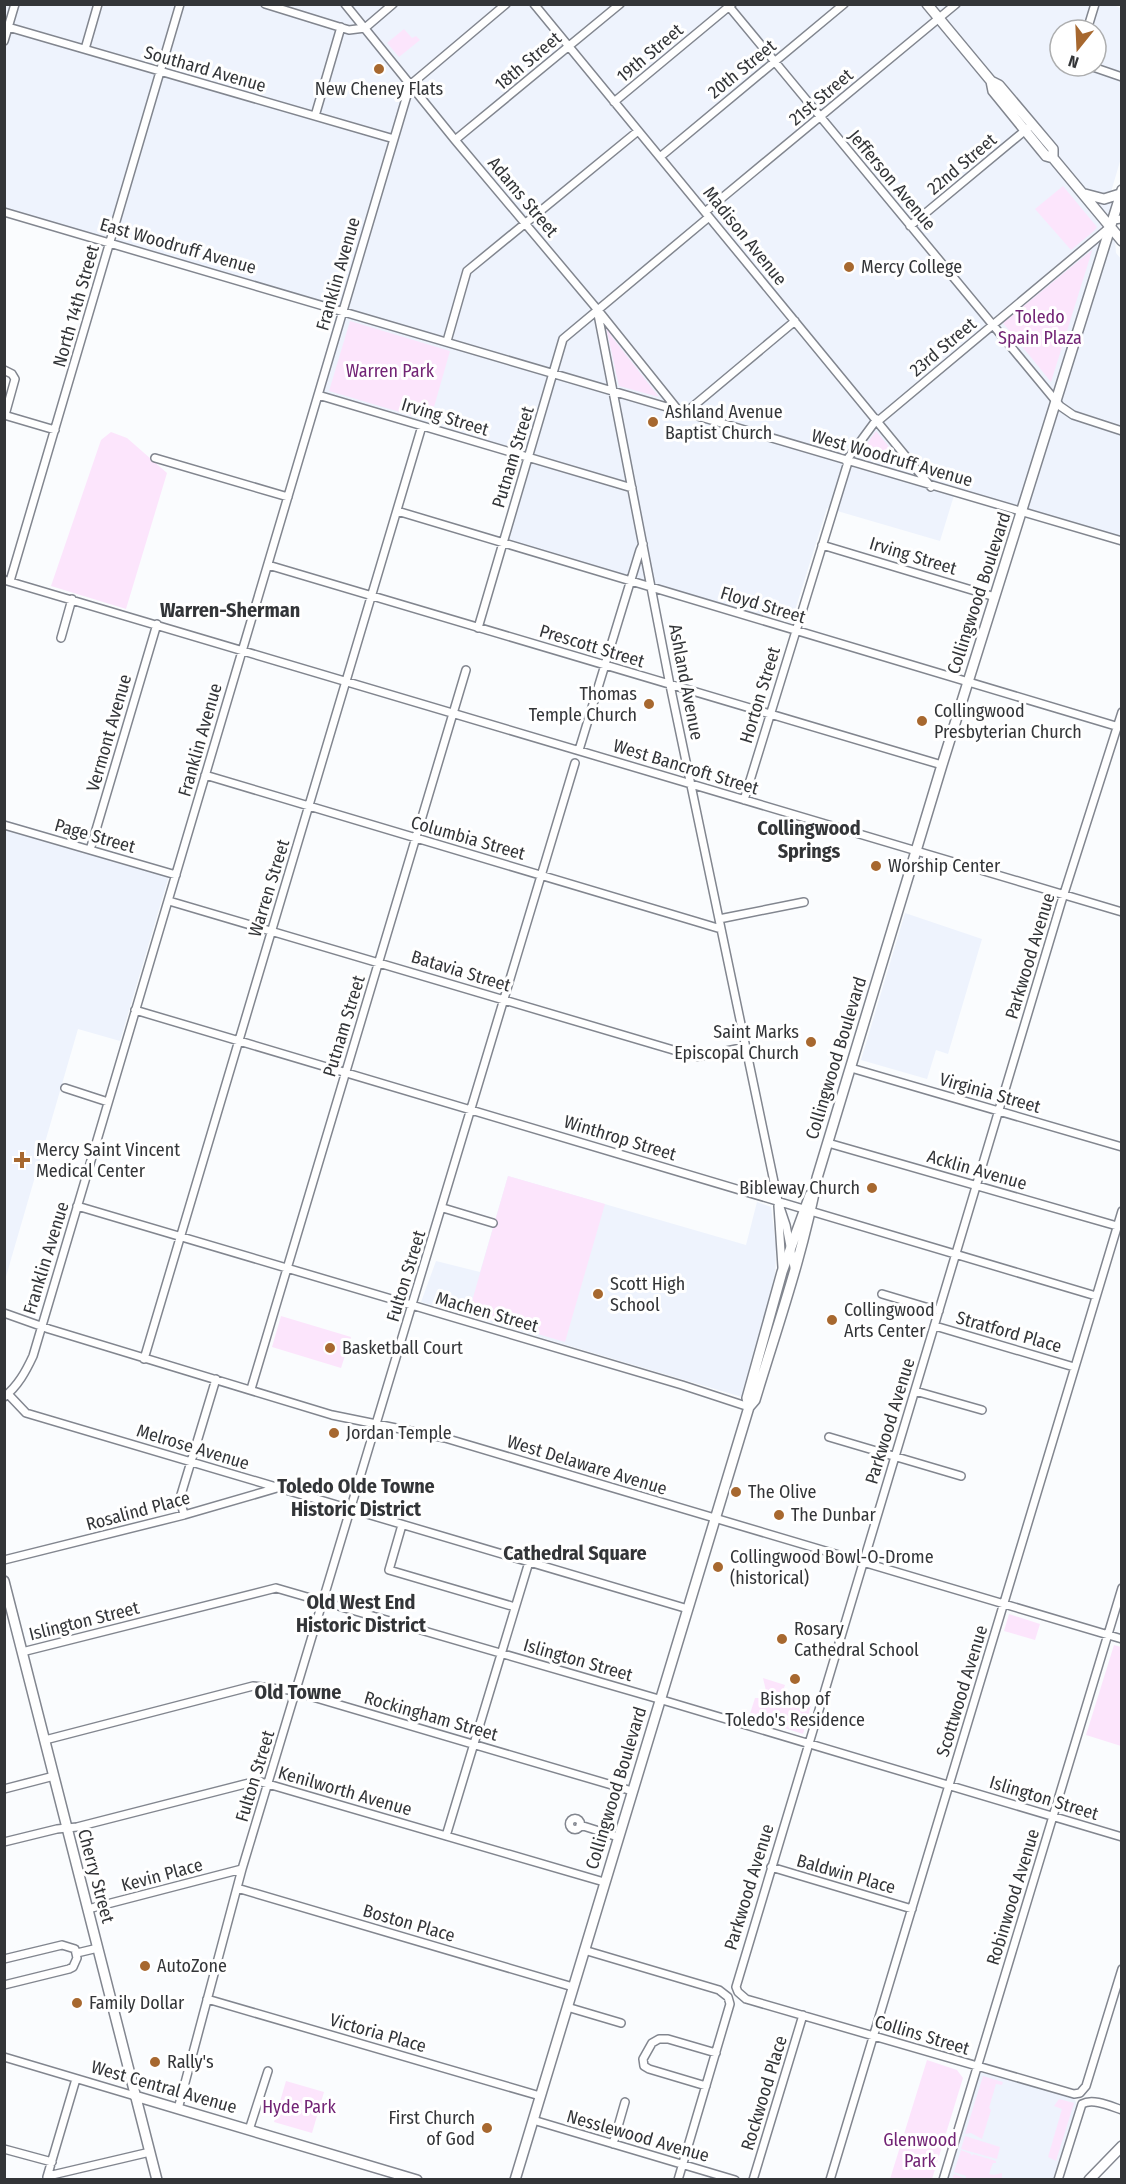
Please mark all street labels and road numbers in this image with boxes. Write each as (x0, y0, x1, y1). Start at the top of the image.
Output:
street label: 19th Street (612, 19, 688, 87)
street label: 18th Street (490, 27, 566, 95)
street label: 20th Street (704, 35, 781, 103)
street label: Southard Avenue (142, 41, 269, 97)
street label: 21st Street (785, 64, 858, 130)
street label: Jefferson Avenue (844, 125, 941, 235)
street label: 22nd Street (923, 129, 1001, 199)
street label: Adams Street (483, 152, 563, 242)
street label: Madison Avenue (698, 182, 792, 290)
street label: East Woodruff Avenue (97, 213, 259, 279)
street label: Franklin Avenue (311, 215, 365, 333)
street label: North 14th Street (48, 242, 104, 370)
street label: 23rd Street (905, 313, 981, 381)
street label: Irving Street (399, 393, 491, 441)
street label: Putnam Street (487, 404, 539, 510)
street label: West Woodruff Avenue (809, 424, 975, 492)
street label: Collingwood Boulevard (942, 509, 1016, 677)
street label: Irving Street (867, 532, 959, 580)
street label: Floyd Street (718, 582, 808, 628)
street label: Prescott Street (537, 620, 647, 672)
street label: Ashland Avenue (664, 622, 708, 742)
street label: Horton Street (735, 644, 785, 746)
street label: Vermont Avenue (82, 672, 136, 794)
street label: Franklin Avenue (173, 681, 227, 799)
street label: West Bancroft Street (611, 734, 762, 800)
street label: Columbia Street (408, 811, 528, 865)
street label: Page Street (52, 814, 138, 858)
street label: Warren Street (244, 837, 294, 939)
street label: Parkwood Avenue (1000, 890, 1060, 1022)
street label: Batavia Street (409, 945, 513, 997)
street label: Putnam Street (318, 973, 370, 1079)
street label: Collingwood Boulevard (801, 974, 871, 1142)
street label: Virginia Street (937, 1068, 1043, 1118)
street label: Winthrop Street (561, 1110, 679, 1166)
street label: Acklin Avenue (925, 1145, 1029, 1195)
street label: Franklin Avenue (18, 1199, 74, 1317)
street label: Fulton Street (382, 1228, 430, 1324)
street label: Machen Street (433, 1287, 541, 1337)
street label: Stratford Place (954, 1306, 1064, 1358)
street label: Parkwood Avenue (860, 1355, 920, 1487)
street label: Melrose Avenue (134, 1419, 252, 1475)
street label: West Delaware Avenue (504, 1430, 670, 1500)
street label: Rosalind Place (84, 1487, 193, 1535)
street label: Islington Street (27, 1597, 141, 1645)
street label: Scottwood Avenue (932, 1623, 992, 1759)
street label: Islington Street (521, 1634, 635, 1686)
street label: Rockingham Street (362, 1686, 501, 1746)
street label: Collingwood Boulevard (581, 1704, 651, 1872)
street label: Fulton Street (231, 1728, 279, 1824)
street label: Kenilworth Avenue (276, 1761, 415, 1821)
street label: Islington Street (987, 1771, 1101, 1825)
street label: Parkwood Avenue (719, 1821, 779, 1953)
street label: Robinwood Avenue (982, 1826, 1044, 1968)
street label: Cherry Street (73, 1827, 119, 1926)
street label: Baldwin Place (794, 1849, 898, 1899)
street label: Kevin Place (119, 1854, 205, 1896)
street label: Boston Place (360, 1899, 458, 1947)
street label: Victoria Place (327, 2009, 429, 2057)
street label: Collins Street (872, 2010, 972, 2060)
street label: Rockwood Place (736, 2033, 792, 2153)
street label: West Central Avenue (89, 2056, 239, 2118)
street label: Nesslewood Avenue (564, 2105, 712, 2167)

